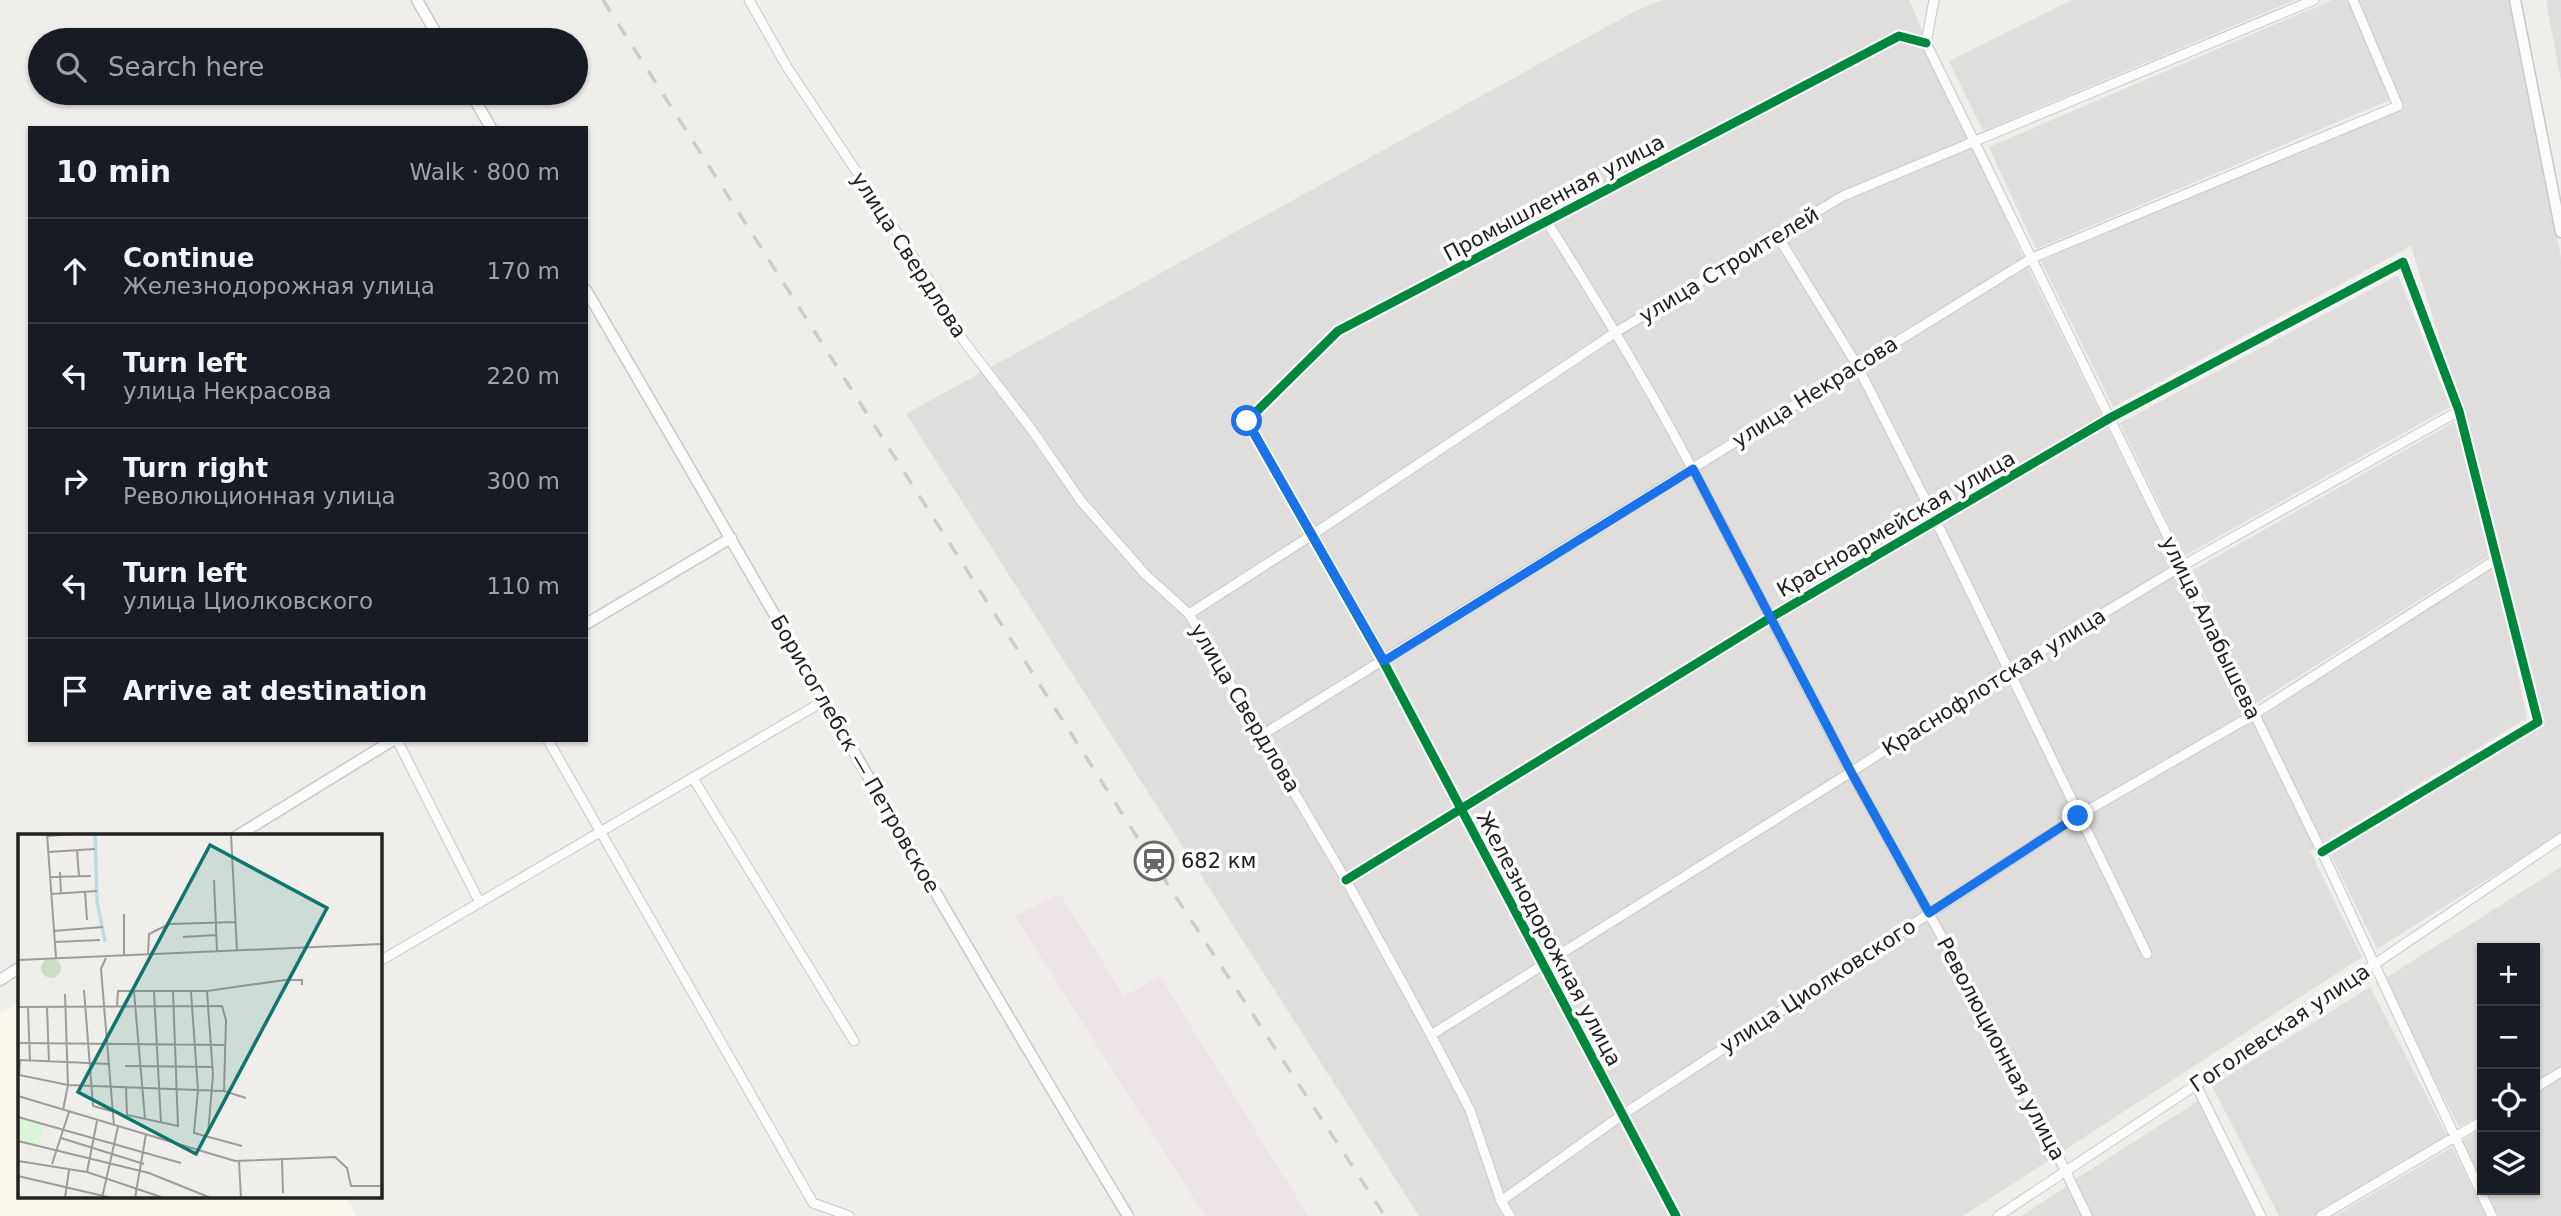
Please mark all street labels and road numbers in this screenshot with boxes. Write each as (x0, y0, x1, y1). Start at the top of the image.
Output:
street label: Промышленная улица (1440, 130, 1668, 266)
street label: улица Свердлова (846, 168, 972, 342)
street label: улица Строителей (1635, 202, 1823, 328)
street label: улица Некрасова (1728, 331, 1902, 453)
street label: Красноармейская улица (1773, 446, 2019, 602)
street label: улица Алабышева (2156, 532, 2266, 724)
street label: Краснофлотская улица (1878, 603, 2110, 761)
street label: Борисоглебск — Петровское (765, 611, 945, 897)
street label: улица Свердлова (1185, 619, 1305, 797)
street label: Железнодорожная улица (1472, 808, 1626, 1070)
street label: улица Циолковского (1716, 914, 1920, 1058)
street label: Революционная улица (1932, 933, 2070, 1165)
street label: Гоголевская улица (2186, 959, 2374, 1097)

